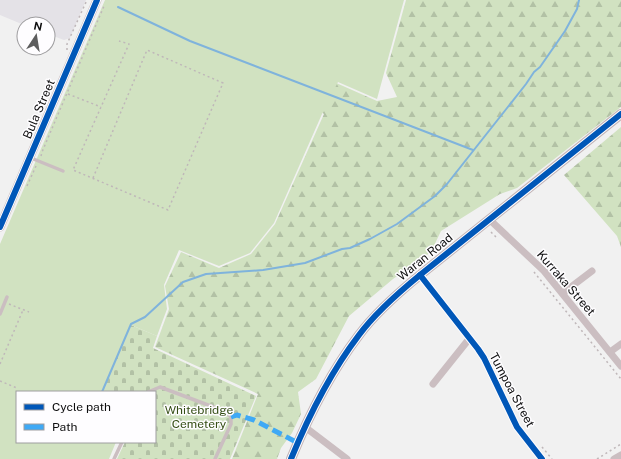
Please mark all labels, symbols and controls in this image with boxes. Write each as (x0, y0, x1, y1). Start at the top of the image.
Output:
north arrow (16, 16, 56, 56)
text: N (33, 19, 44, 33)
street label: Bula Street (20, 77, 58, 141)
street label: Waran Road (395, 230, 455, 284)
street label: Kurraka Street (534, 248, 598, 319)
street label: Tumpoa Street (486, 350, 538, 430)
legend (16, 391, 156, 443)
text: Cycle path (52, 400, 111, 414)
park label: Whitebridge Cemetery (165, 403, 234, 431)
text: Path (52, 420, 78, 434)

